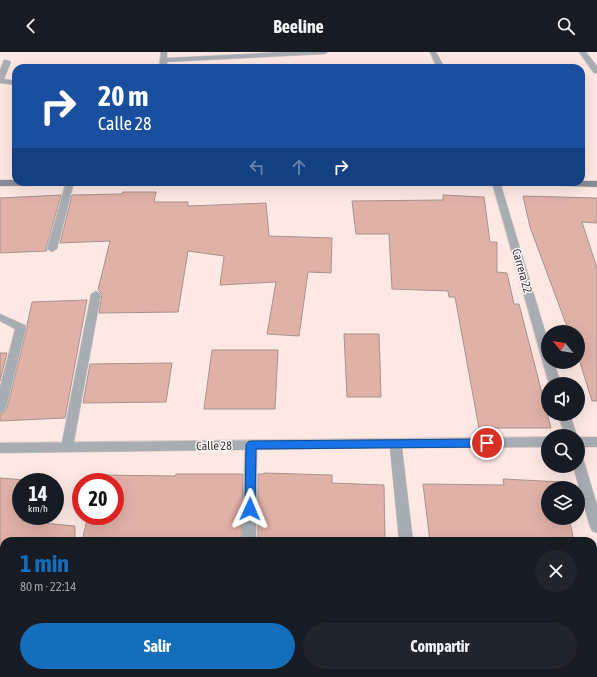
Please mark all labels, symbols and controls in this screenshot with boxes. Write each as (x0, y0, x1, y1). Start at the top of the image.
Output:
icon: back (20, 15, 42, 37)
icon: search (555, 15, 577, 37)
text: Beeline (273, 16, 324, 37)
icon: right (32, 80, 84, 132)
text: 20 m (98, 80, 148, 112)
text: Calle 28 (98, 113, 151, 134)
icon: left (246, 156, 268, 178)
icon: ahead (288, 156, 310, 178)
icon: right (330, 156, 352, 178)
street label: Carrera 22 (509, 247, 535, 295)
north arrow (541, 325, 585, 369)
map controls (541, 325, 585, 525)
button: sound (541, 377, 585, 421)
pin (470, 426, 504, 460)
button: search (541, 429, 585, 473)
icon: arrive (476, 432, 498, 454)
street label: Calle 28 (196, 439, 232, 453)
speed limit sign: 20 (72, 473, 124, 525)
button: layers (541, 481, 585, 525)
text: 14 (29, 482, 47, 505)
position arrow (229, 488, 271, 530)
text: km/h (28, 503, 48, 514)
text: 1 min (20, 550, 69, 577)
button: close (535, 550, 577, 592)
text: 80 m · 22:14 (20, 579, 76, 594)
button: Salir (20, 623, 295, 669)
button: Compartir (303, 623, 577, 669)

